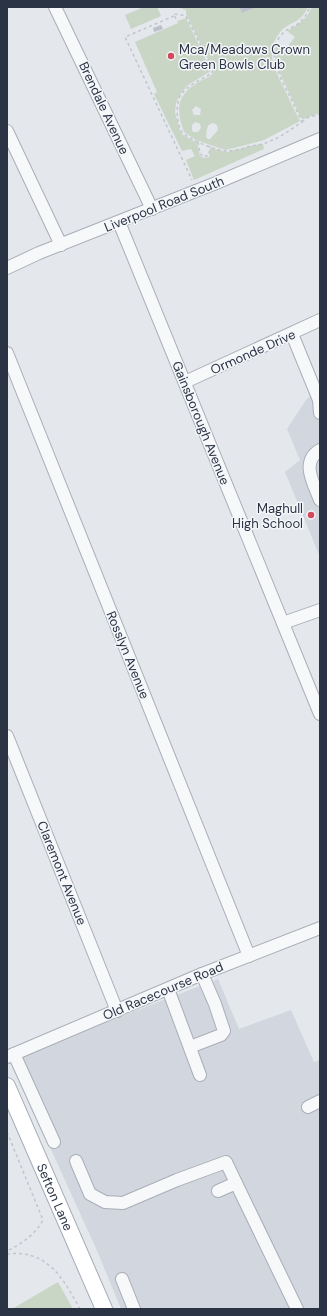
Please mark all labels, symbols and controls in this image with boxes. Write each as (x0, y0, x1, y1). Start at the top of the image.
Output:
place label: Mca/Meadows Crown Green Bowls Club (179, 41, 310, 73)
marker: Mca/Meadows Crown Green Bowls Club (166, 51, 176, 61)
street label: Brendale Avenue (75, 59, 133, 157)
street label: Liverpool Road South (102, 172, 226, 236)
street label: Ormonde Drive (208, 326, 298, 378)
street label: Gainsborough Avenue (168, 359, 234, 487)
place label: Maghull High School (232, 500, 303, 532)
marker: Maghull High School (306, 510, 316, 520)
street label: Rosslyn Avenue (103, 609, 153, 701)
street label: Claremont Avenue (33, 818, 91, 928)
street label: Old Racecourse Road (100, 958, 226, 1024)
street label: Sefton Lane (33, 1161, 77, 1233)

